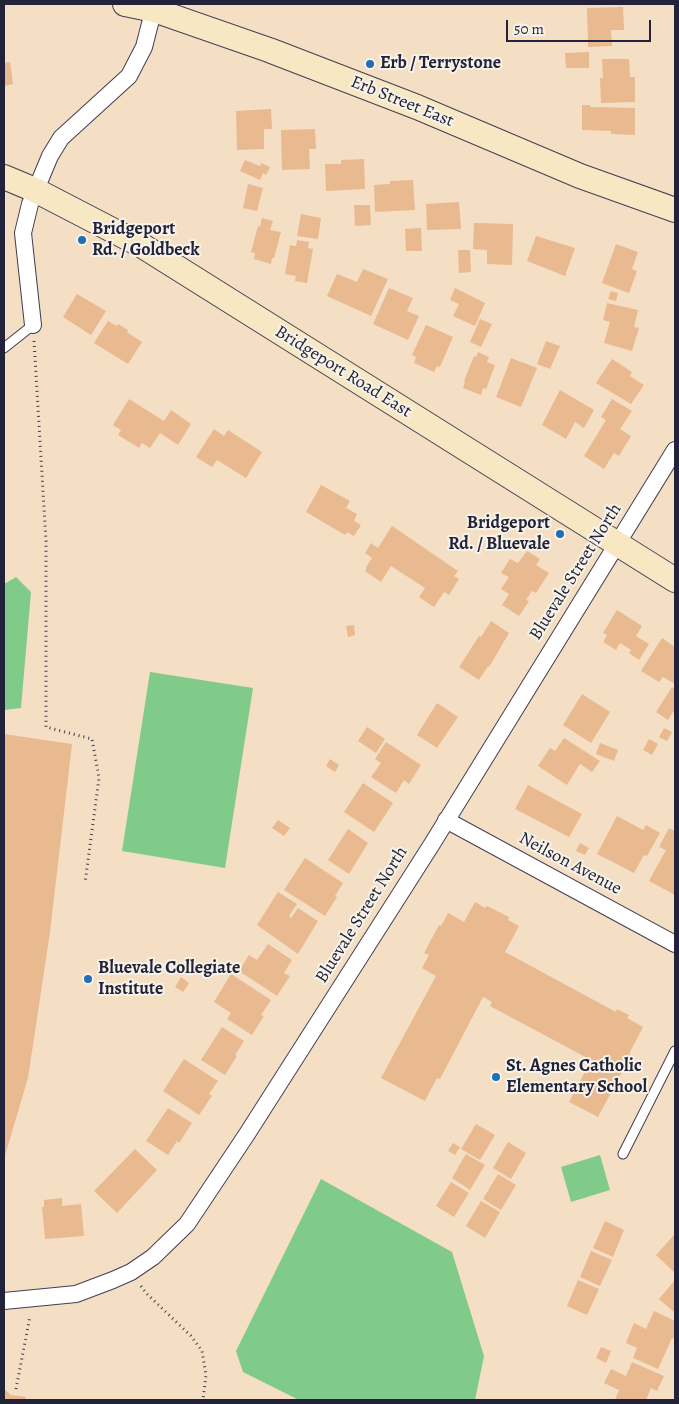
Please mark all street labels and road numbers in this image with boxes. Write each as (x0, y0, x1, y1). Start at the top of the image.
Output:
street label: Erb Street East (347, 72, 457, 132)
street label: Bridgeport Road East (271, 321, 415, 423)
street label: Bluevale Street North (525, 500, 627, 644)
street label: Neilson Avenue (515, 828, 625, 900)
street label: Bluevale Street North (311, 843, 413, 987)

